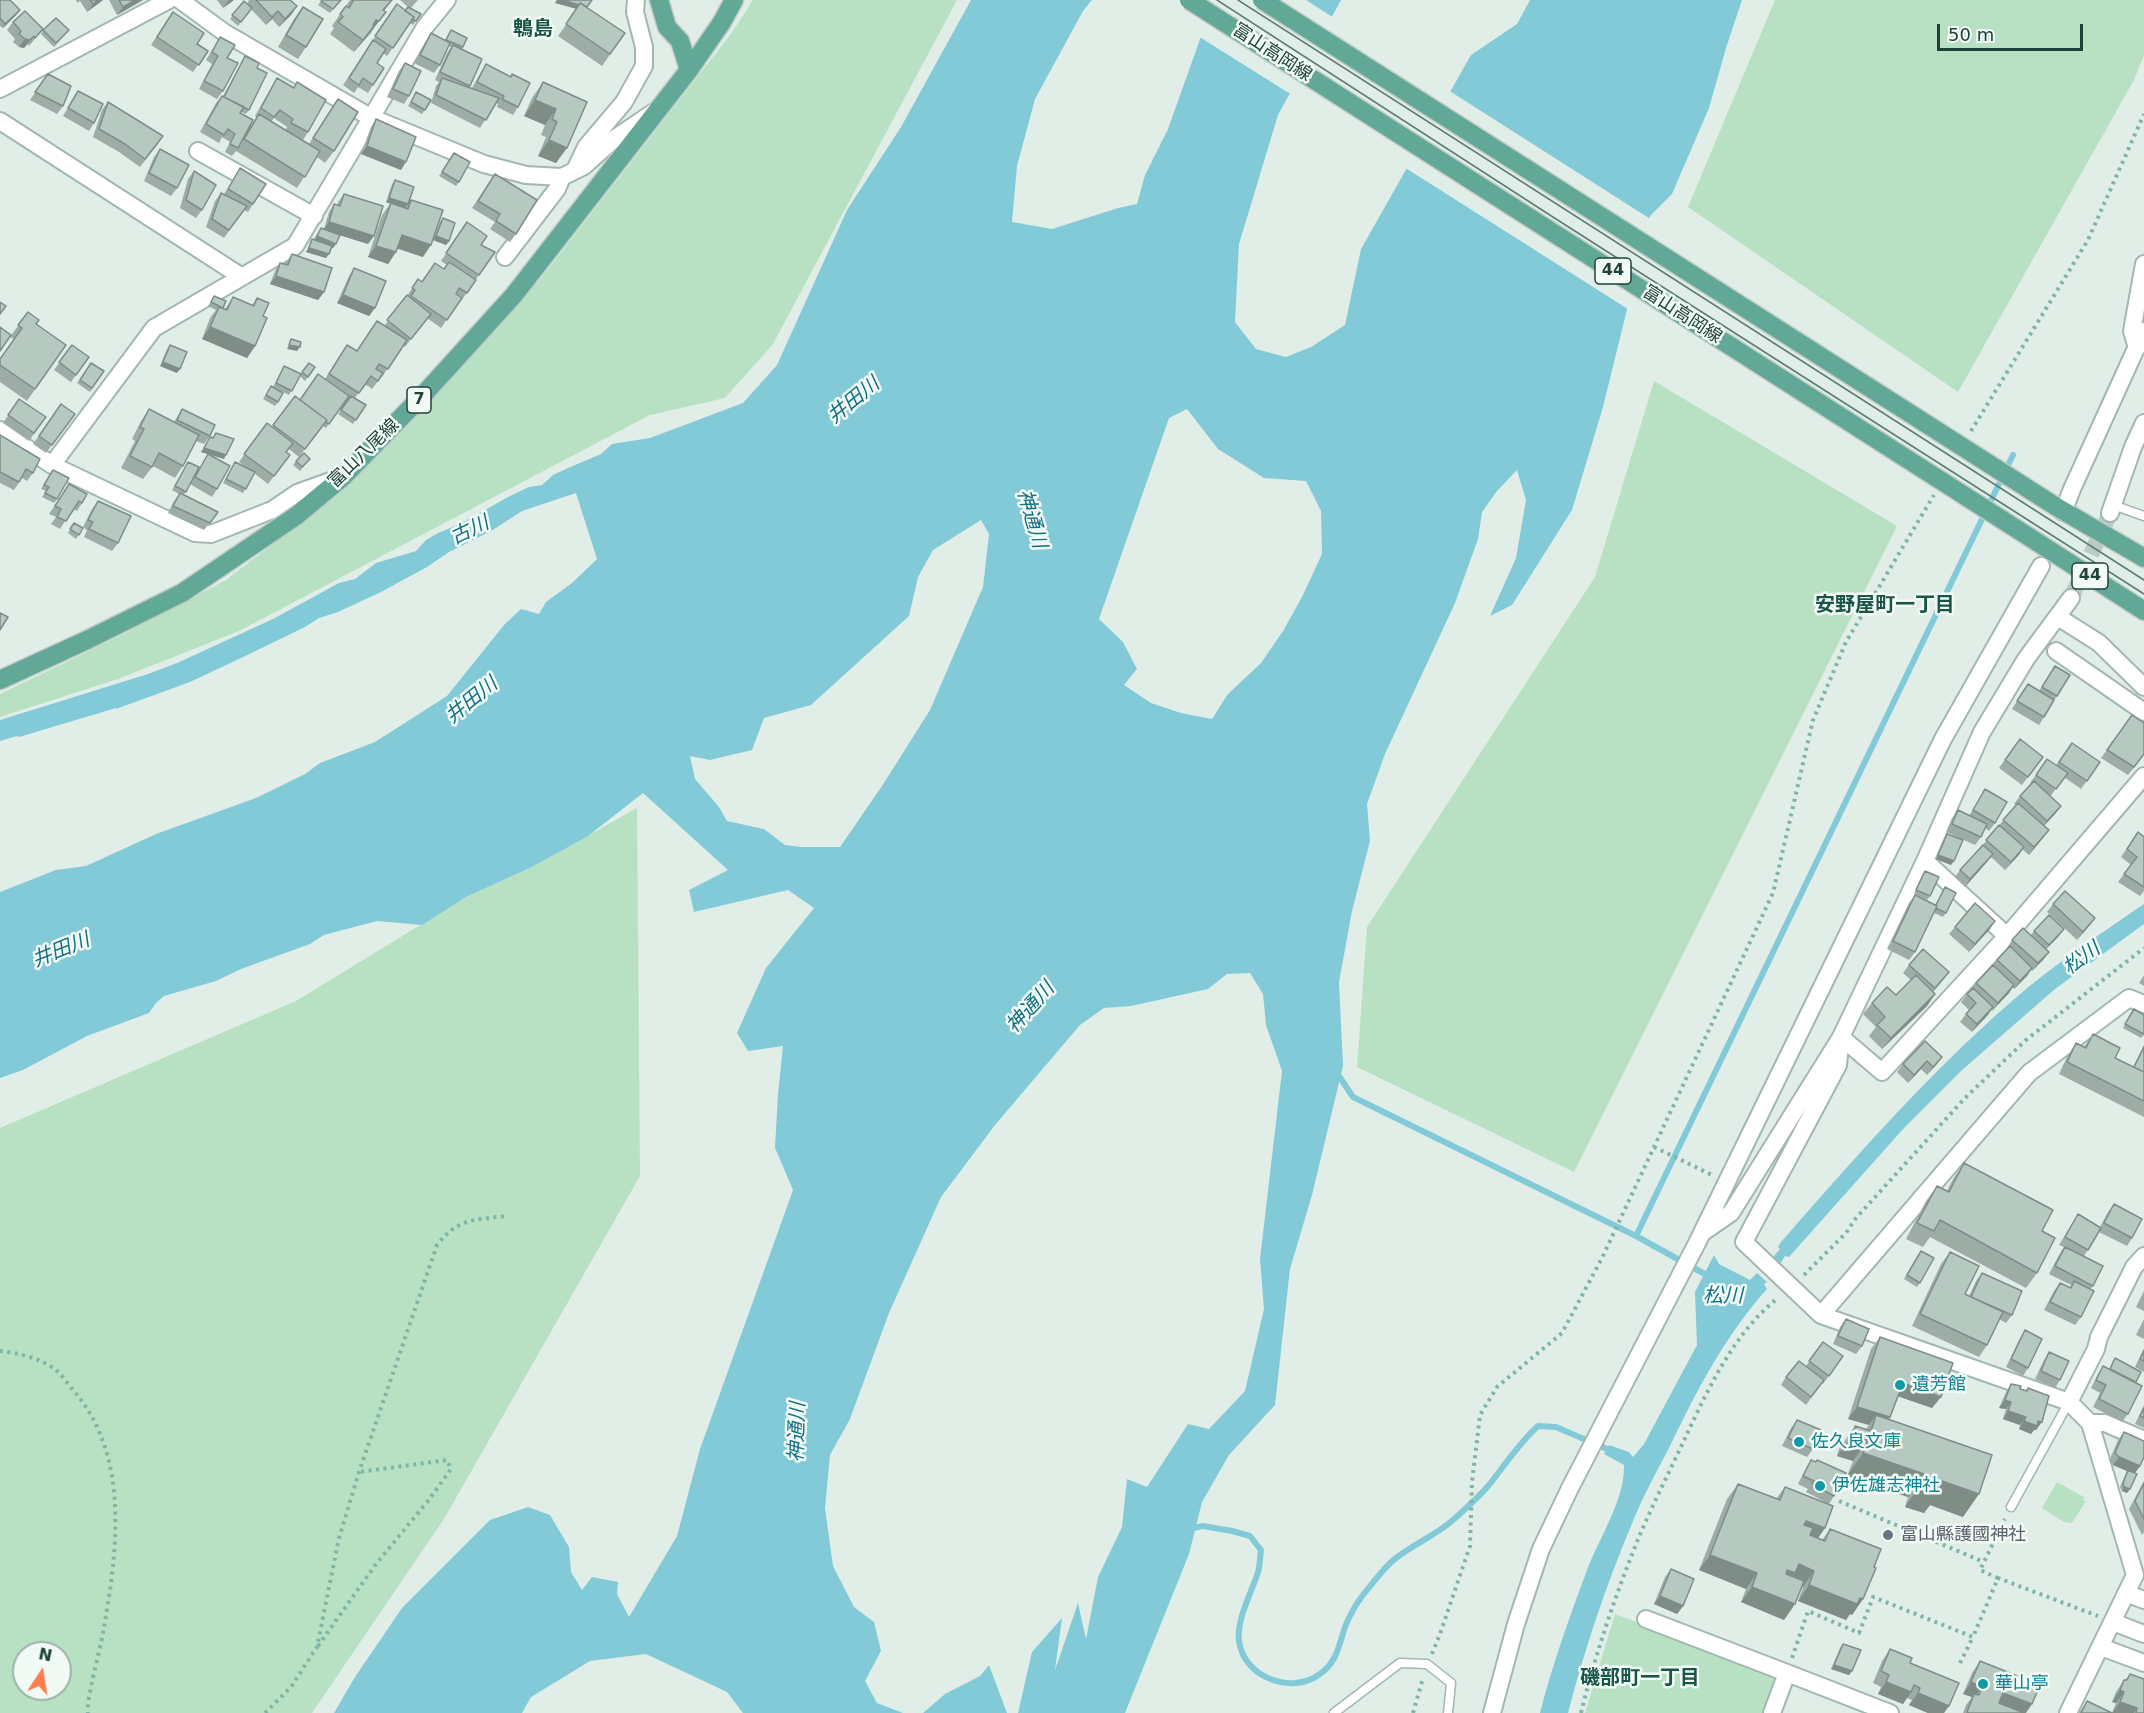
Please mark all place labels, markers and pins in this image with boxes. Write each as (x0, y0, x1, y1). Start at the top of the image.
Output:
place label: 遺芳館 (1912, 1374, 1966, 1396)
marker: 遺芳館 (1893, 1378, 1907, 1392)
place label: 佐久良文庫 (1811, 1431, 1901, 1453)
marker: 佐久良文庫 (1792, 1435, 1806, 1449)
place label: 伊佐雄志神社 (1832, 1475, 1940, 1497)
marker: 伊佐雄志神社 (1813, 1479, 1827, 1493)
place label: 富山縣護國神社 (1900, 1524, 2026, 1546)
marker: 富山縣護國神社 (1881, 1528, 1895, 1542)
place label: 華山亭 (1995, 1673, 2049, 1695)
marker: 華山亭 (1976, 1677, 1990, 1691)

